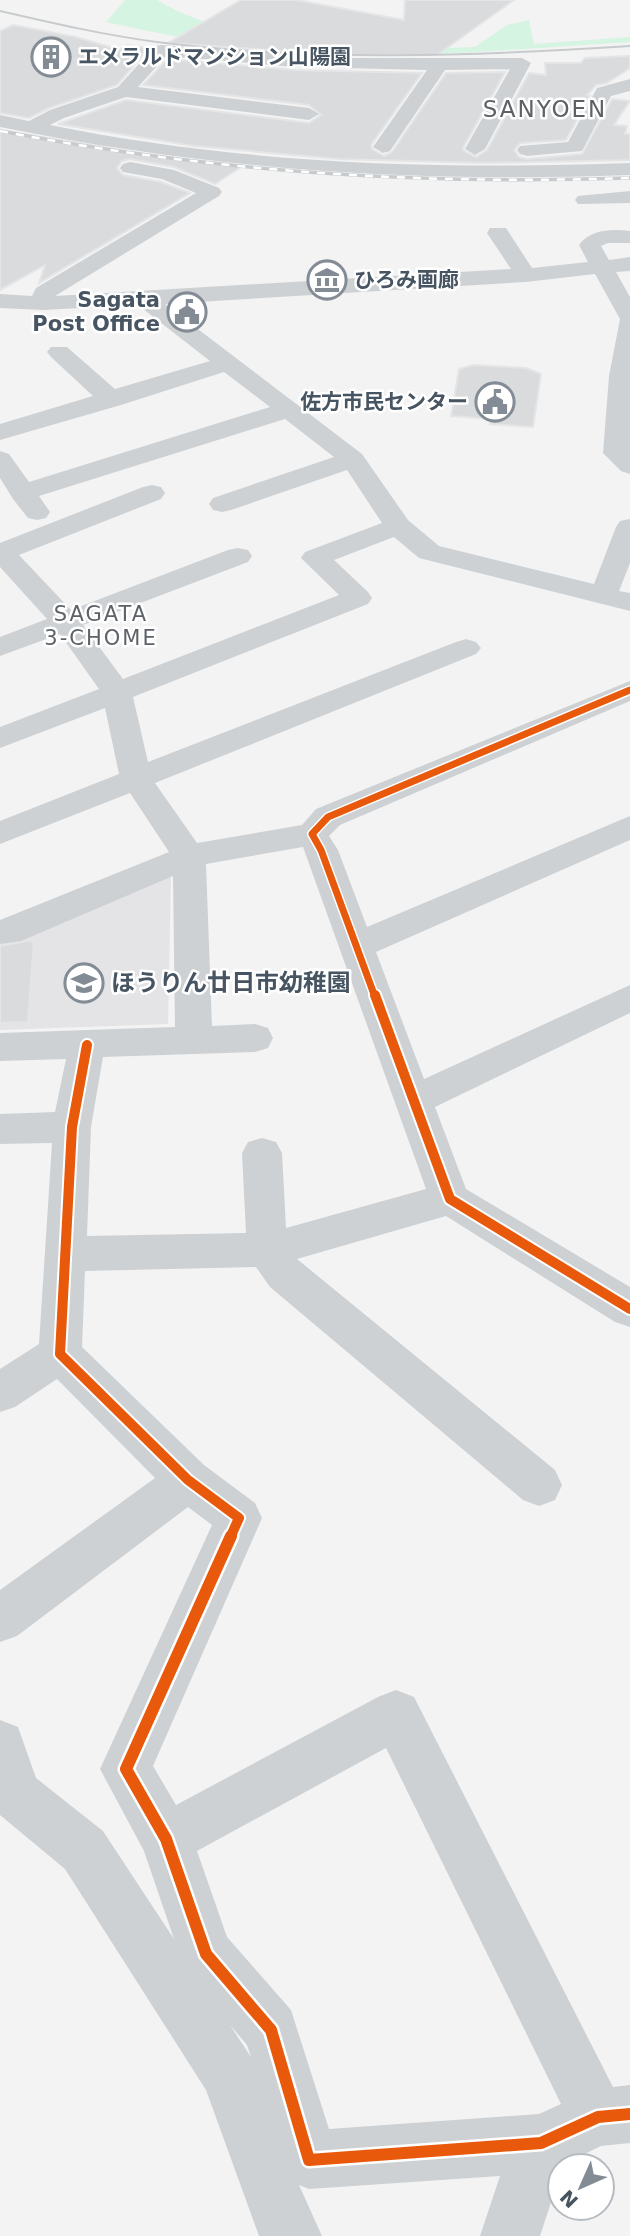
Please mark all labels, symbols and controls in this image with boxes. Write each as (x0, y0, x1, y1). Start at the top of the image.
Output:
building icon: エメラルドマンション山陽園 (30, 36, 72, 78)
place label: エメラルドマンション山陽園 (78, 45, 351, 69)
district label: SANYOEN (483, 96, 607, 122)
museum icon: ひろみ画廊 (306, 259, 348, 301)
place label: ひろみ画廊 (354, 268, 459, 292)
place label: Sagata Post Office (32, 288, 160, 336)
public building icon: Sagata Post Office (166, 291, 208, 333)
public building icon: 佐方市民センター (474, 381, 516, 423)
place label: 佐方市民センター (300, 390, 468, 414)
district label: SAGATA 3-CHOME (44, 602, 158, 650)
school or university icon: ほうりん廿日市幼稚園 (63, 962, 105, 1004)
place label: ほうりん廿日市幼稚園 (111, 969, 351, 997)
north arrow (546, 2152, 616, 2222)
text: N (556, 2186, 582, 2212)

